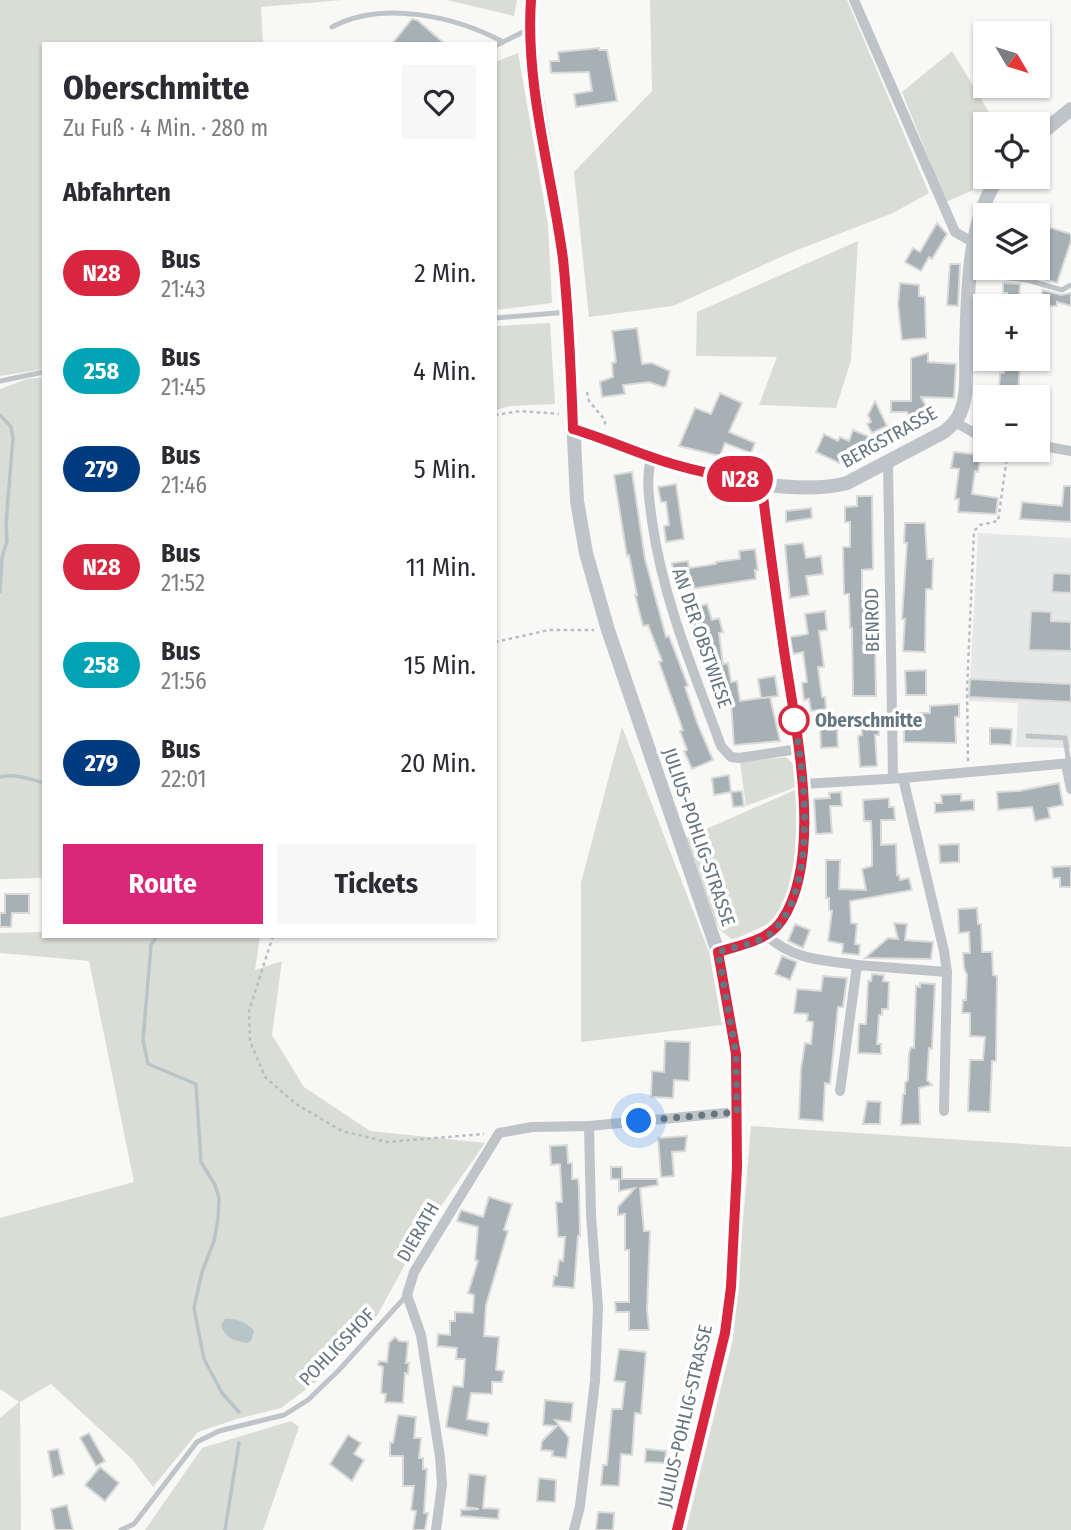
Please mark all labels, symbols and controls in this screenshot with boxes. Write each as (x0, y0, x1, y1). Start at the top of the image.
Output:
north arrow (973, 21, 1050, 98)
map controls (973, 21, 1050, 462)
button: heart (402, 65, 476, 139)
text: Oberschmitte (63, 68, 249, 108)
button: locate (973, 112, 1050, 189)
text: Zu Fuß · 4 Min. · 280 m (63, 114, 268, 142)
text: Abfahrten (63, 177, 171, 208)
button: layers (973, 203, 1050, 280)
text: Bus (161, 244, 200, 275)
text: 2 Min. (414, 258, 476, 289)
text: N28 (82, 259, 121, 287)
text: 21:43 (161, 275, 206, 303)
button: + (973, 294, 1050, 371)
text: Bus (161, 342, 200, 373)
text: 4 Min. (413, 356, 476, 387)
text: 258 (84, 357, 119, 385)
text: 21:45 (161, 373, 206, 401)
button: − (973, 385, 1050, 462)
street label: BERGSTRASSE (837, 401, 941, 473)
text: Bus (161, 440, 200, 471)
text: 5 Min. (414, 454, 476, 485)
text: 279 (85, 455, 118, 483)
line badge: N28 (700, 456, 780, 502)
text: N28 (721, 465, 759, 493)
text: 21:46 (161, 471, 207, 499)
text: Bus (161, 538, 200, 569)
text: 11 Min. (406, 552, 476, 583)
text: N28 (82, 553, 121, 581)
street label: AN DER OBSTWIESE (667, 565, 737, 711)
text: 21:52 (161, 569, 205, 597)
street label: BENROD (860, 588, 884, 652)
text: Bus (161, 636, 200, 667)
text: 15 Min. (404, 650, 476, 681)
text: 258 (84, 651, 119, 679)
text: 21:56 (161, 667, 207, 695)
marker: Oberschmitte (779, 705, 809, 735)
place label: Oberschmitte (815, 709, 923, 732)
text: Bus (161, 734, 200, 765)
street label: JULIUS-POHLIG-STRASSE (658, 745, 740, 929)
text: 20 Min. (401, 748, 476, 779)
text: 279 (85, 749, 118, 777)
text: 22:01 (161, 765, 207, 793)
button: Route (63, 844, 263, 924)
button: Tickets (277, 844, 476, 924)
your location (621, 1103, 656, 1138)
street label: DIERATH (392, 1198, 444, 1266)
street label: POHLIGSHOF (294, 1303, 380, 1391)
street label: JULIUS-POHLIG-STRASSE (653, 1322, 717, 1510)

